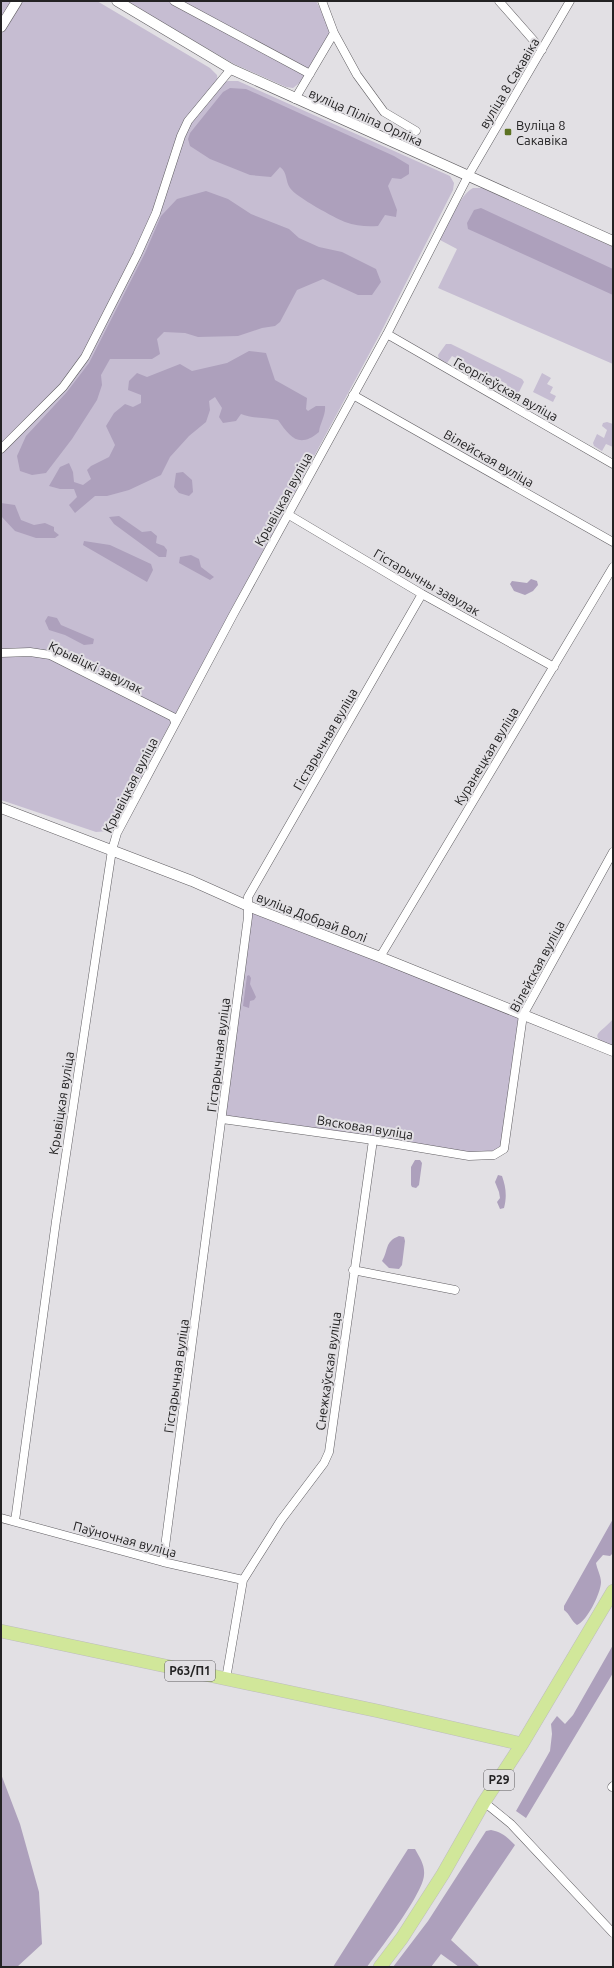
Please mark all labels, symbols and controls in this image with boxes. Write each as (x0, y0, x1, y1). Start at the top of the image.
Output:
street label: вуліца 8 Сакавіка (476, 35, 542, 131)
street label: вуліца Піліпа Орліка (307, 86, 425, 148)
place label: Вуліца 8 Сакавіка (516, 118, 568, 147)
marker: Вуліца 8 Сакавіка (503, 127, 513, 137)
street label: Георгіеўская вуліца (451, 355, 561, 423)
street label: Вілейская вуліца (442, 427, 536, 489)
street label: Крывіцкая вуліца (252, 450, 314, 548)
street label: Гістарычны завулак (371, 546, 483, 618)
street label: Крывіцкі завулак (47, 638, 146, 696)
street label: Гістарычная вуліца (290, 686, 360, 792)
street label: Куранецкая вуліца (451, 704, 521, 808)
street label: Крывіцкая вуліца (100, 735, 160, 835)
street label: вуліца Добрай Волі (255, 889, 369, 945)
street label: Вілейская вуліца (507, 918, 567, 1014)
street label: Гістарычная вуліца (204, 997, 232, 1113)
street label: Крывіцкая вуліца (46, 1050, 76, 1156)
street label: Вясковая вуліца (316, 1112, 414, 1142)
street label: Снежкаўская вуліца (313, 1311, 343, 1431)
street label: Гістарычная вуліца (161, 1318, 191, 1434)
street label: Паўночная вуліца (72, 1518, 178, 1560)
road number: Р63/П1 (165, 1661, 215, 1681)
road number: Р29 (484, 1770, 514, 1790)

